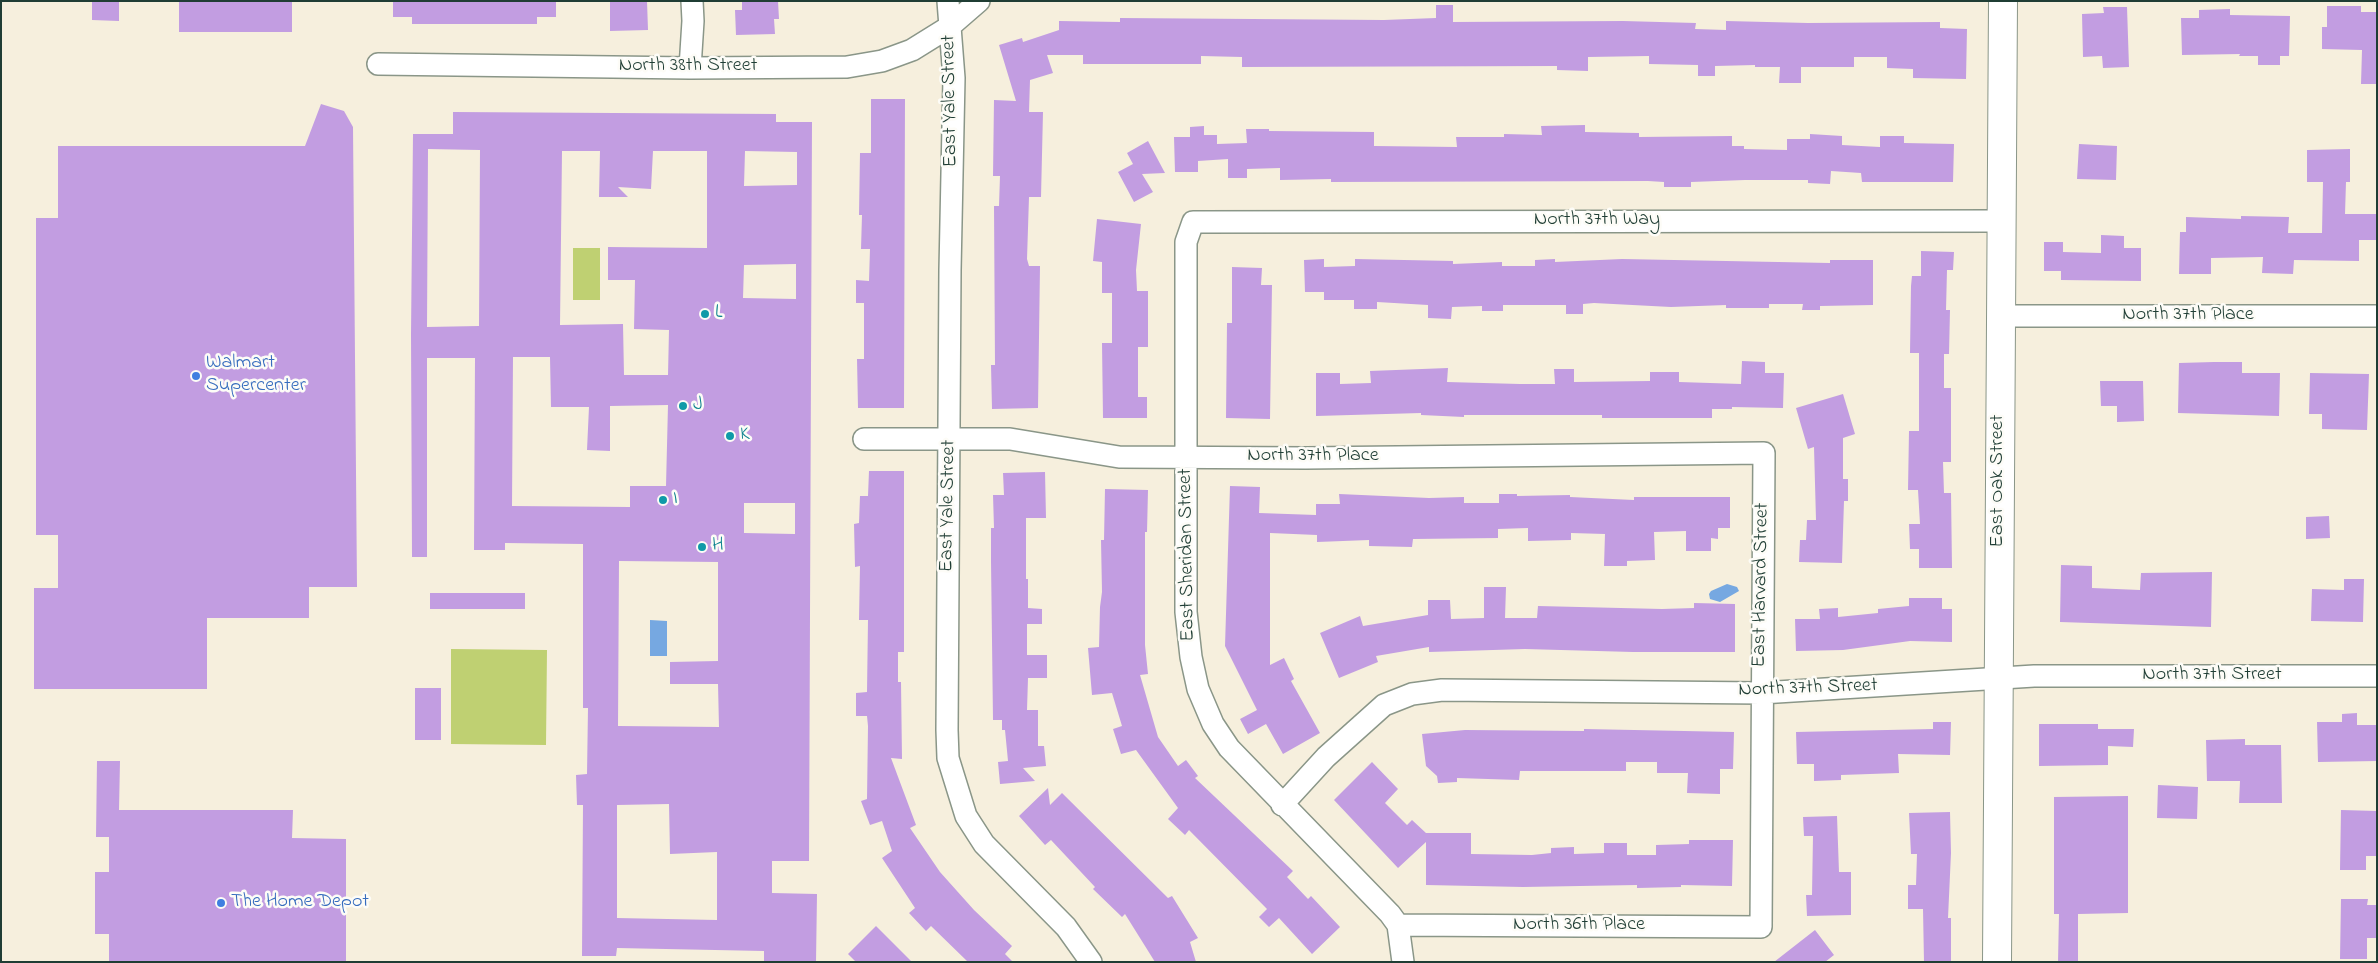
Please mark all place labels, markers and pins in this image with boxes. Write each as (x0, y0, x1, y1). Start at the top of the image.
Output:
place label: L (715, 302, 722, 326)
marker: L (699, 308, 711, 320)
place label: Walmart Supercenter (206, 352, 306, 399)
marker: Walmart Supercenter (190, 370, 202, 382)
place label: J (693, 394, 703, 418)
marker: J (677, 400, 689, 412)
place label: K (740, 424, 750, 448)
marker: K (724, 430, 736, 442)
place label: I (673, 488, 678, 512)
marker: I (657, 494, 669, 506)
place label: H (712, 535, 724, 559)
marker: H (696, 541, 708, 553)
place label: The Home Depot (231, 891, 369, 915)
marker: The Home Depot (215, 897, 227, 909)

